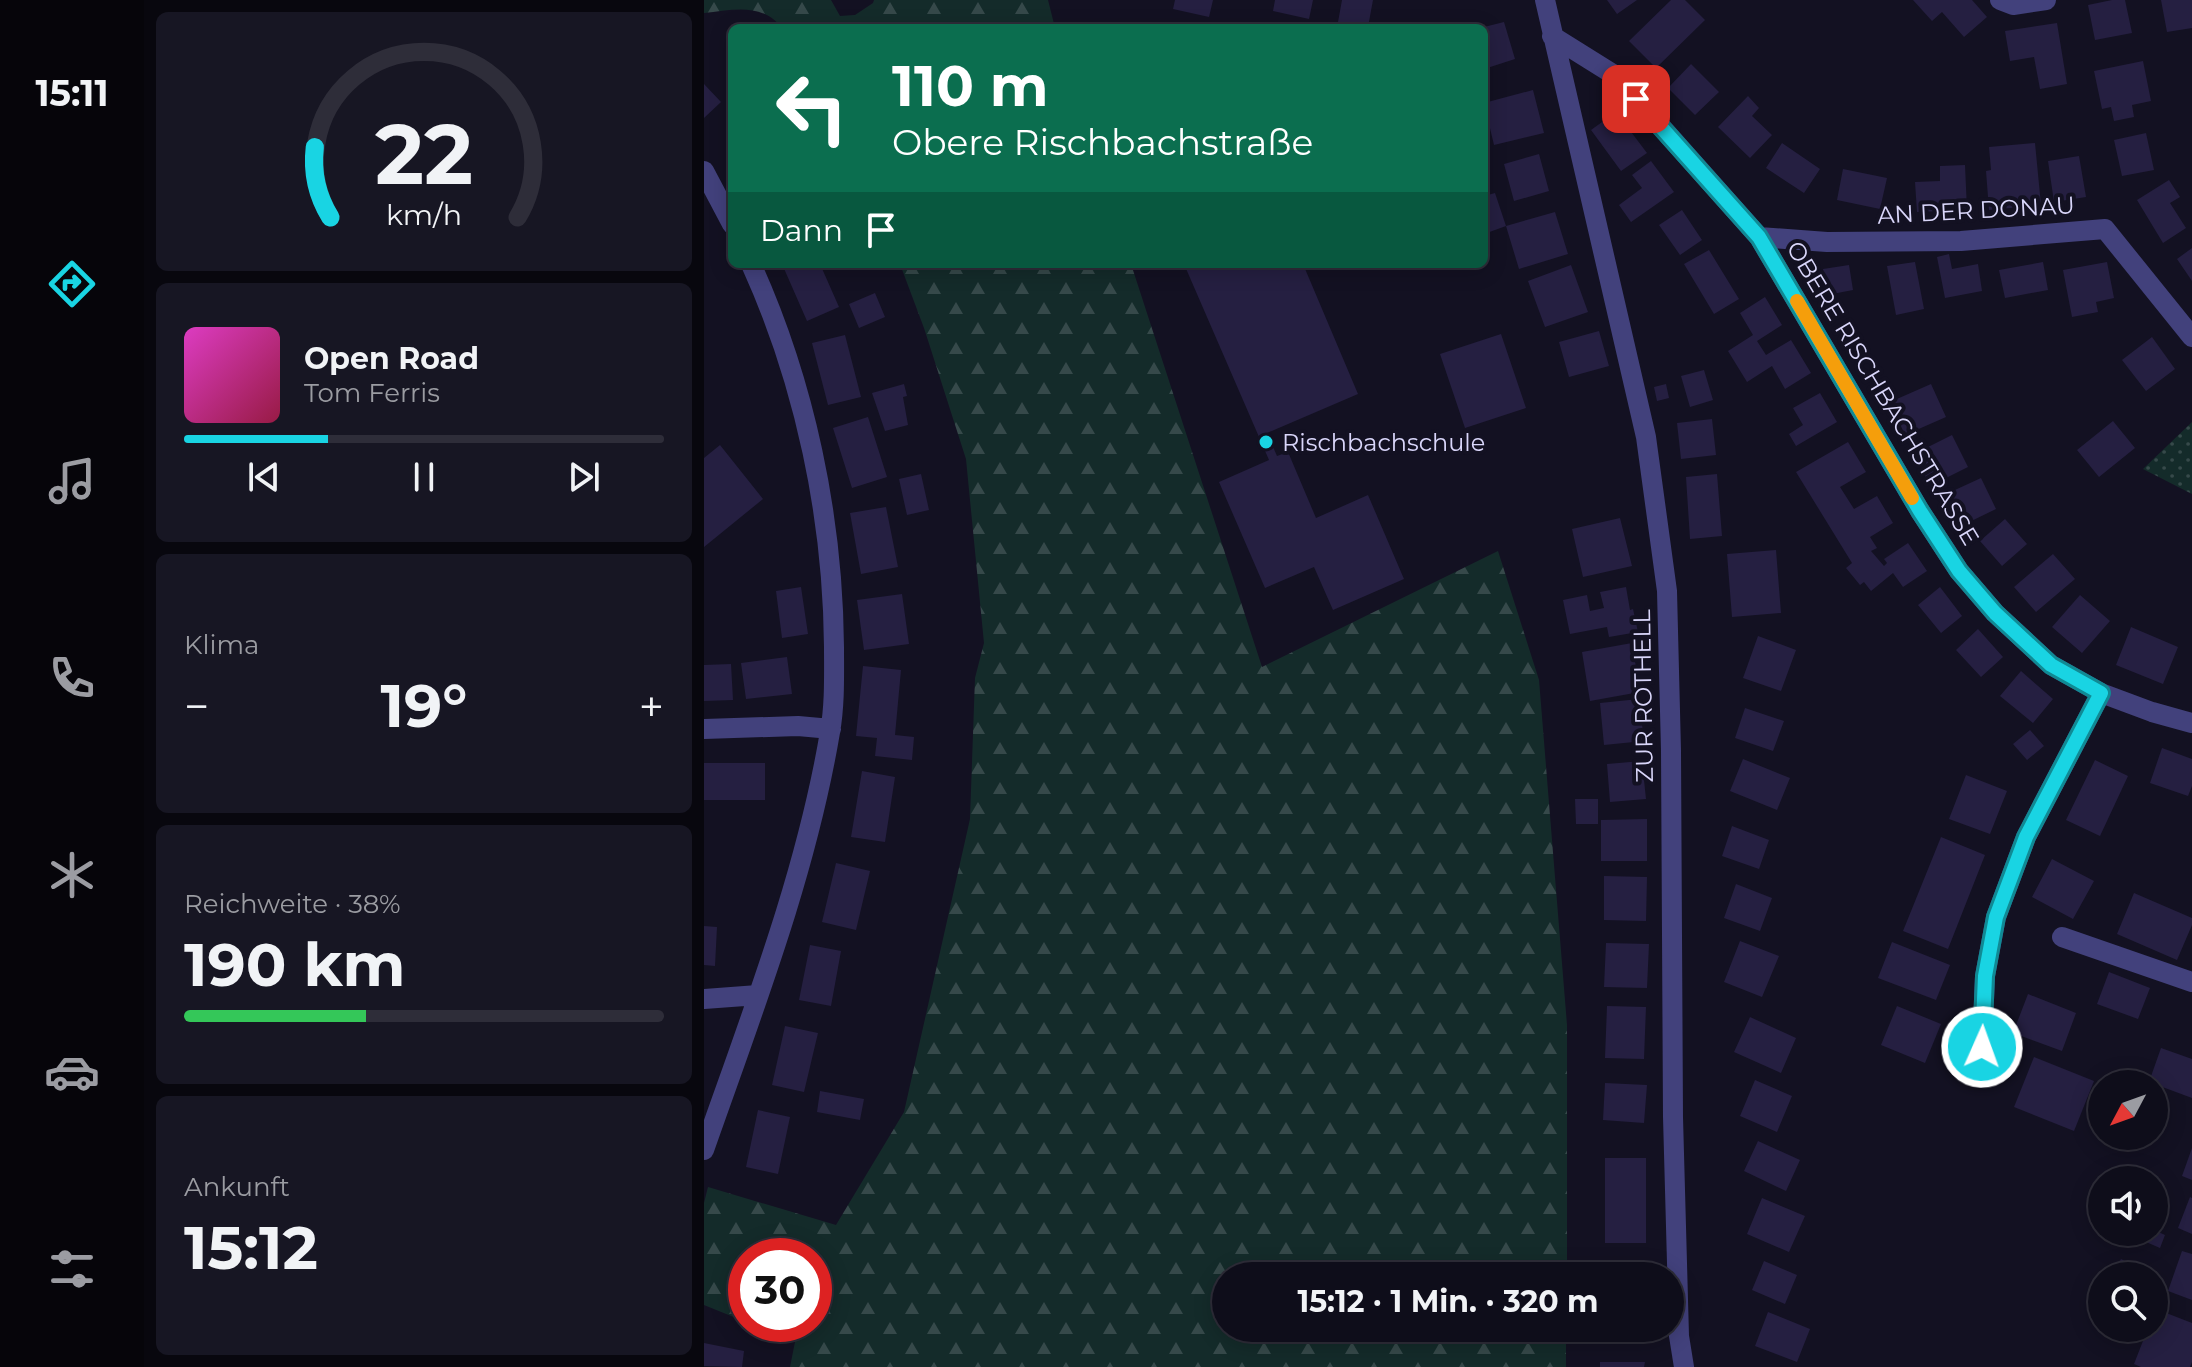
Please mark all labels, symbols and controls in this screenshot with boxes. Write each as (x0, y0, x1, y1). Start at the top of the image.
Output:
text: 110 m (892, 52, 1049, 120)
icon: left (760, 56, 864, 160)
pin (1602, 65, 1670, 133)
text: 15:11 (35, 71, 109, 115)
icon: arrive (1614, 77, 1658, 121)
text: 22 (375, 102, 473, 204)
text: Obere Rischbachstraße (892, 120, 1313, 164)
street label: AN DER DONAU (1876, 190, 2076, 230)
text: km/h (386, 197, 462, 232)
icon: arrive (859, 208, 903, 252)
text: Dann (760, 212, 843, 249)
street label: OBERE RISCHBACHSTRASSE (1780, 236, 1986, 550)
icon: directions (44, 256, 100, 312)
text: Open Road (304, 340, 479, 377)
text: Tom Ferris (304, 377, 440, 409)
place label: Rischbachschule (1282, 428, 1485, 457)
marker: Rischbachschule (1257, 433, 1275, 451)
icon: music (44, 453, 100, 509)
icon: previous (242, 455, 286, 499)
icon: pause (402, 455, 446, 499)
icon: next (562, 455, 606, 499)
street label: ZUR ROTHELL (1627, 609, 1659, 783)
text: Klima (184, 629, 259, 661)
icon: phone (44, 650, 100, 706)
text: 19° (381, 669, 467, 742)
text: − (184, 679, 209, 733)
text: + (639, 679, 664, 733)
icon: climate (44, 847, 100, 903)
text: Reichweite · 38% (184, 888, 401, 920)
text: 190 km (184, 928, 405, 1001)
position arrow (1940, 1005, 2024, 1089)
icon: car (44, 1044, 100, 1100)
north arrow (2088, 1070, 2168, 1150)
map controls (2088, 1070, 2168, 1342)
button: sound (2088, 1166, 2168, 1246)
text: Ankunft (184, 1171, 290, 1203)
text: 15:12 (184, 1211, 318, 1284)
speed limit sign: 30 (728, 1238, 832, 1342)
icon: filters (44, 1241, 100, 1297)
button: search (2088, 1262, 2168, 1342)
text: 15:12 · 1 Min. · 320 m (1297, 1283, 1599, 1320)

